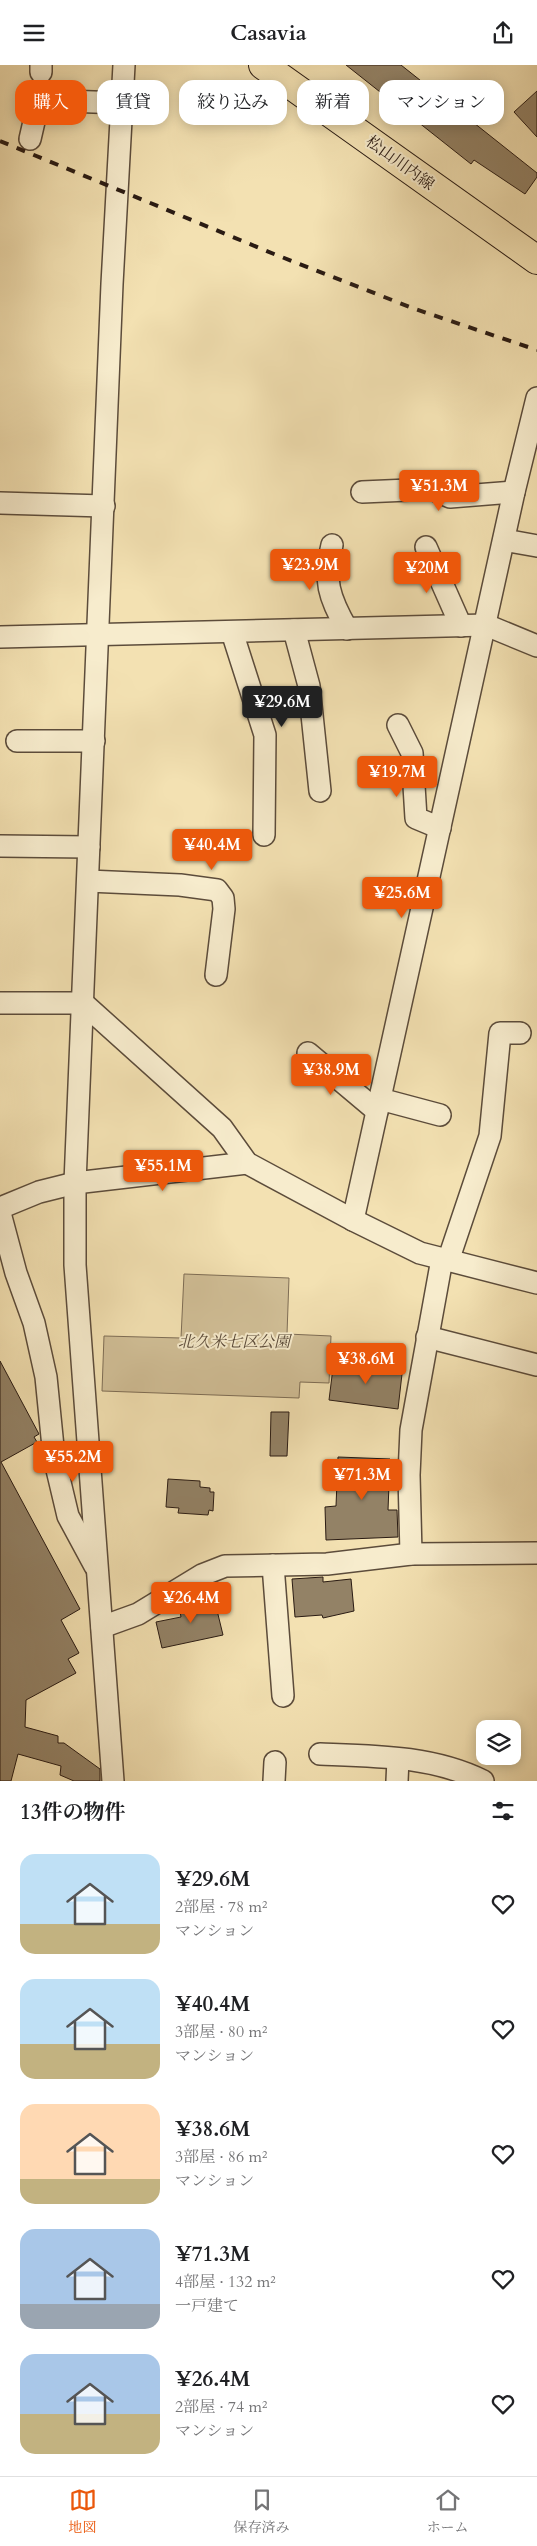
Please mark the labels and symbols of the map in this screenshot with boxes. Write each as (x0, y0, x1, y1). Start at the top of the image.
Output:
street label: 松山川内線 (361, 131, 439, 195)
pin: ¥51.3M (398, 469, 480, 512)
pin: ¥23.9M (269, 549, 351, 591)
pin: ¥20M (397, 551, 457, 594)
pin: ¥29.6M (241, 685, 323, 728)
pin: ¥19.7M (356, 755, 438, 798)
pin: ¥40.4M (171, 829, 253, 871)
pin: ¥25.6M (361, 877, 443, 919)
pin: ¥38.9M (290, 1053, 372, 1096)
pin: ¥55.1M (122, 1149, 204, 1192)
park label: 北久米七区公園 (178, 1331, 293, 1353)
pin: ¥38.6M (325, 1343, 407, 1385)
pin: ¥55.2M (32, 1441, 114, 1483)
pin: ¥71.3M (321, 1459, 403, 1501)
pin: ¥26.4M (150, 1581, 232, 1624)

